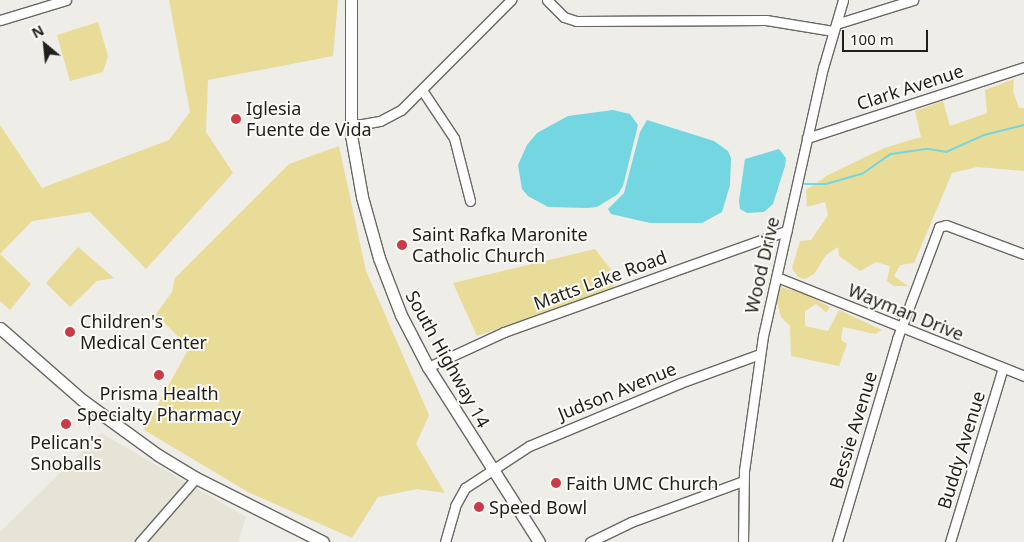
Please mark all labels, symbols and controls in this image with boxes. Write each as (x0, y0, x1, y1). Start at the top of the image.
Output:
north arrow (20, 20, 70, 70)
text: N (28, 20, 47, 42)
scale bar (844, 20, 930, 52)
text: 100 m (850, 29, 894, 49)
street label: Clark Avenue (854, 60, 966, 114)
place label: Iglesia Fuente de Vida (246, 98, 372, 140)
marker: Iglesia Fuente de Vida (230, 113, 242, 125)
street label: Wood Drive (740, 215, 784, 315)
place label: Saint Rafka Maronite Catholic Church (412, 224, 588, 266)
marker: Saint Rafka Maronite Catholic Church (396, 239, 408, 251)
street label: Matts Lake Road (531, 246, 669, 314)
street label: Wayman Drive (845, 279, 967, 345)
street label: South Highway 14 (401, 287, 495, 431)
place label: Children's Medical Center (80, 311, 207, 354)
marker: Children's Medical Center (64, 326, 76, 338)
street label: Judson Avenue (555, 357, 679, 425)
marker: Prisma Health Specialty Pharmacy (153, 369, 165, 381)
street label: Bessie Avenue (825, 369, 881, 491)
place label: Prisma Health Specialty Pharmacy (77, 383, 241, 426)
street label: Buddy Avenue (933, 388, 989, 512)
marker: Pelican's Snoballs (60, 418, 72, 430)
place label: Pelican's Snoballs (30, 432, 102, 474)
place label: Faith UMC Church (566, 472, 718, 494)
marker: Faith UMC Church (550, 477, 562, 489)
place label: Speed Bowl (489, 496, 587, 518)
marker: Speed Bowl (473, 501, 485, 513)

